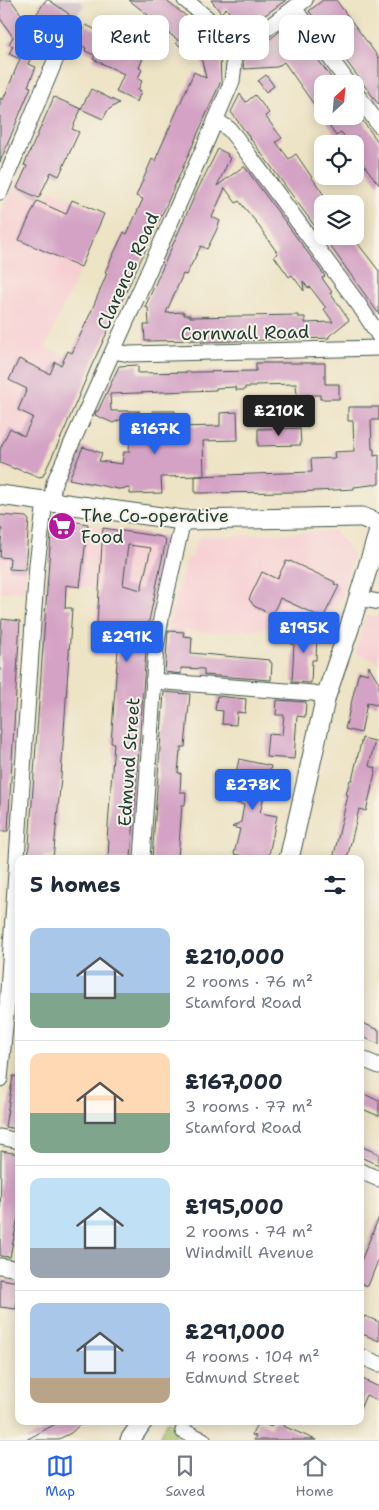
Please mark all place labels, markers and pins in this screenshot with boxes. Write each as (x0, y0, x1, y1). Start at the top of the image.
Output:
pin: £210K (244, 394, 314, 437)
pin: £167K (120, 412, 190, 455)
place label: The Co-operative Food (81, 504, 229, 549)
supermarket icon: The Co-operative Food (47, 511, 77, 541)
pin: £195K (269, 612, 339, 654)
pin: £291K (92, 620, 162, 663)
pin: £278K (218, 768, 288, 811)

